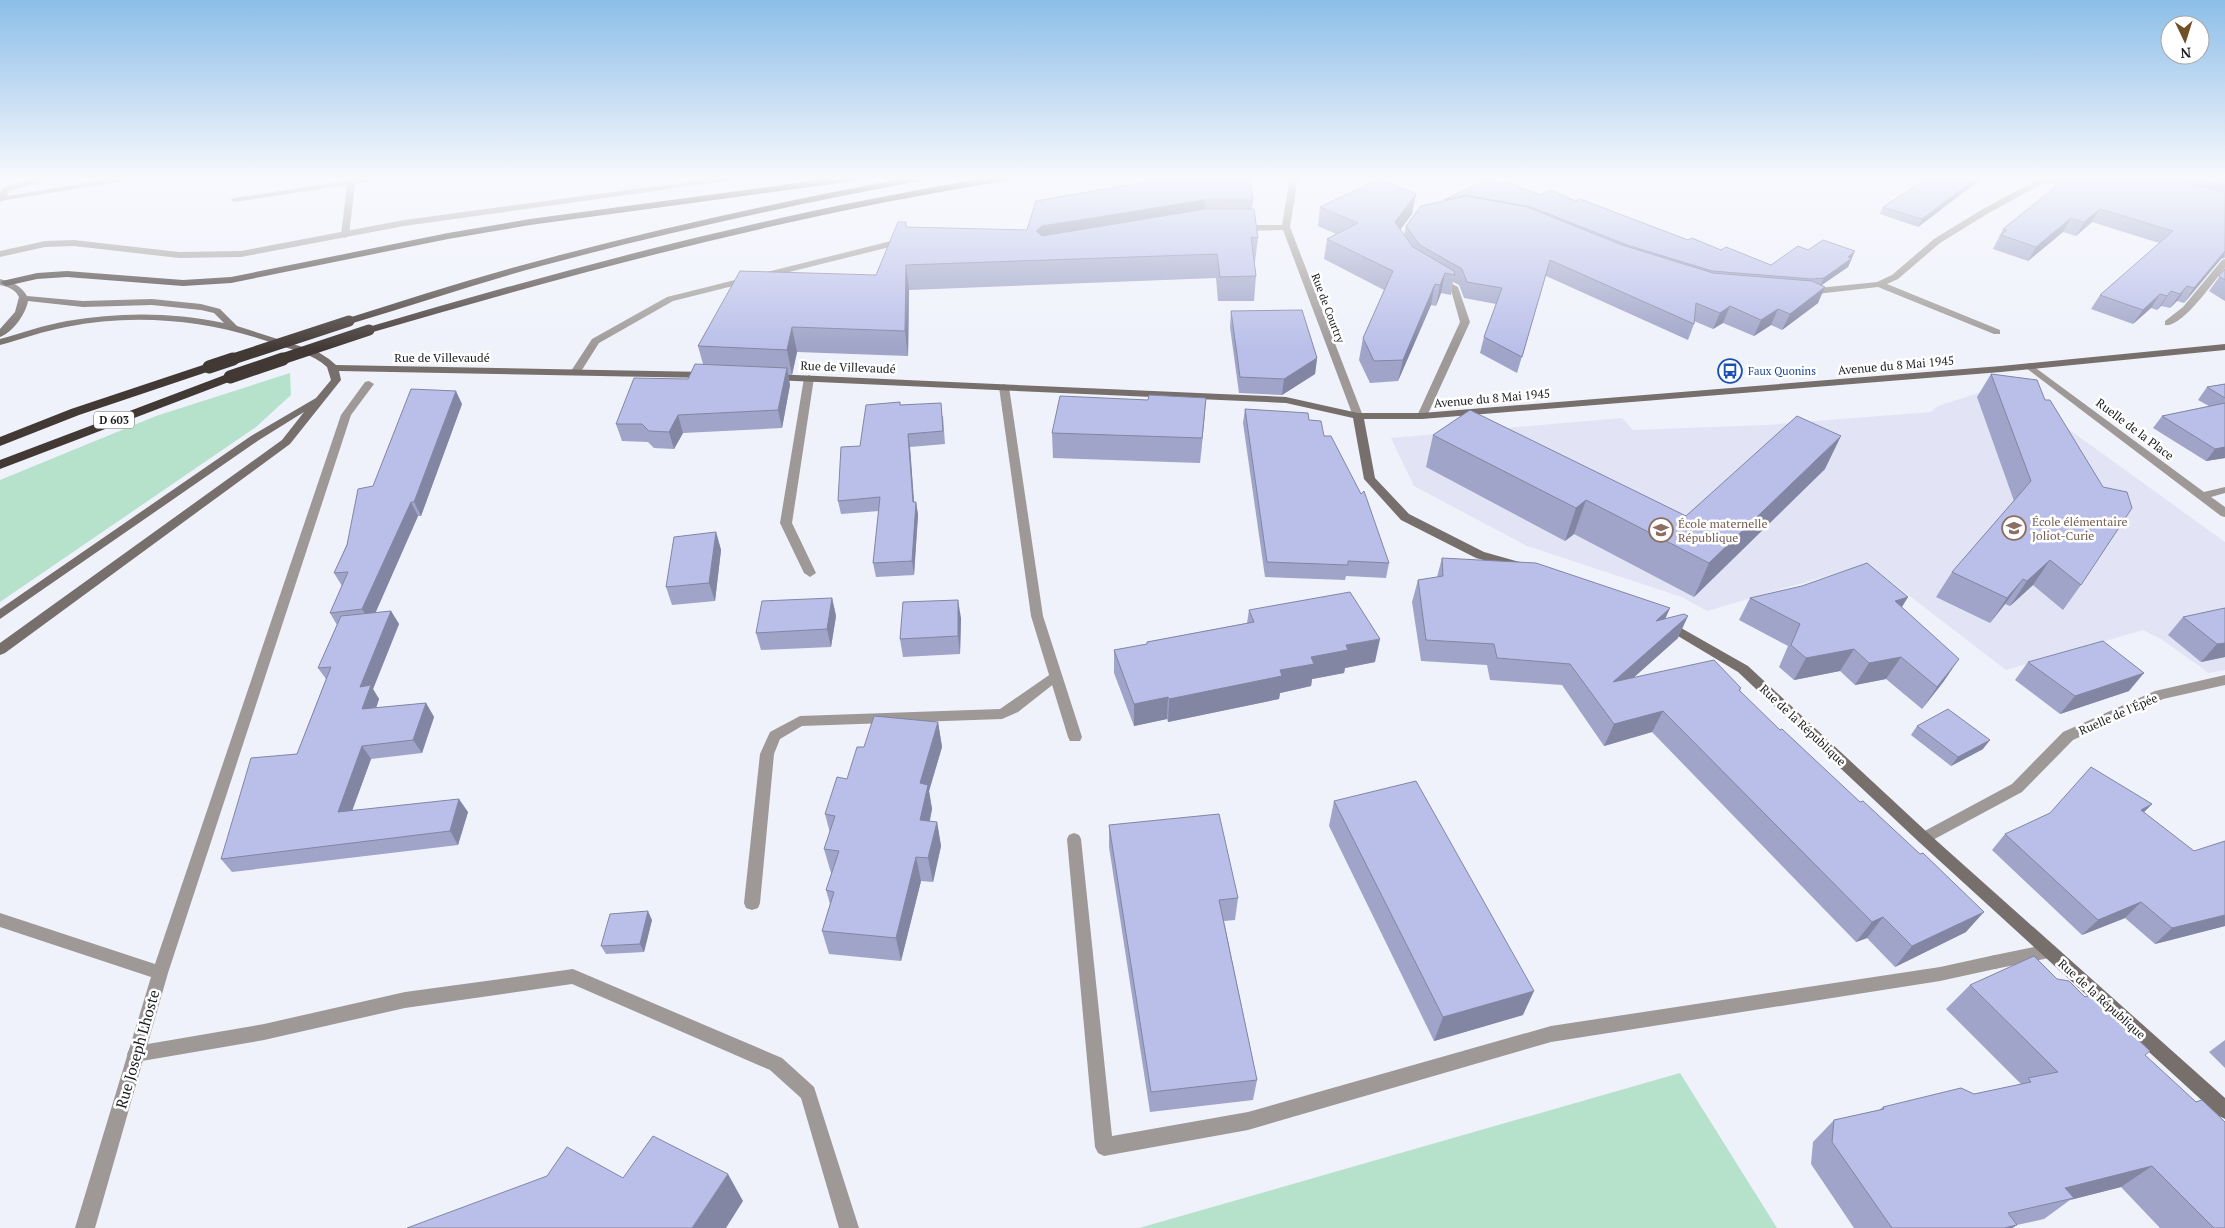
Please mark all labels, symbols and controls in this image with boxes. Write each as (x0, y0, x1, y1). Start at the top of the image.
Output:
north arrow (2160, 15, 2210, 65)
text: N (2180, 44, 2192, 63)
street label: Rue de Courtry (1308, 271, 1348, 345)
street label: Rue de Villevaudé (394, 350, 490, 365)
street label: Avenue du 8 Mai 1945 (1837, 352, 1955, 378)
street label: Rue de Villevaudé (800, 358, 896, 376)
bus stop icon: Faux Quonins (1717, 358, 1743, 384)
place label: Faux Quonins (1748, 364, 1816, 378)
street label: Avenue du 8 Mai 1945 (1433, 385, 1551, 411)
street label: Ruelle de la Place (2093, 395, 2177, 463)
road number: D 603 (94, 412, 134, 428)
place label: École élémentaire Joliot-Curie (2032, 514, 2128, 543)
school or university icon: École élémentaire Joliot-Curie (2001, 515, 2027, 541)
place label: École maternelle République (1678, 516, 1768, 545)
school or university icon: École maternelle République (1648, 517, 1674, 543)
street label: Rue de la République (1757, 681, 1849, 769)
street label: Ruelle de l'Épée (2076, 690, 2160, 738)
street label: Rue de la République (2055, 956, 2149, 1042)
street label: Rue Joseph Lhoste (110, 987, 164, 1111)

